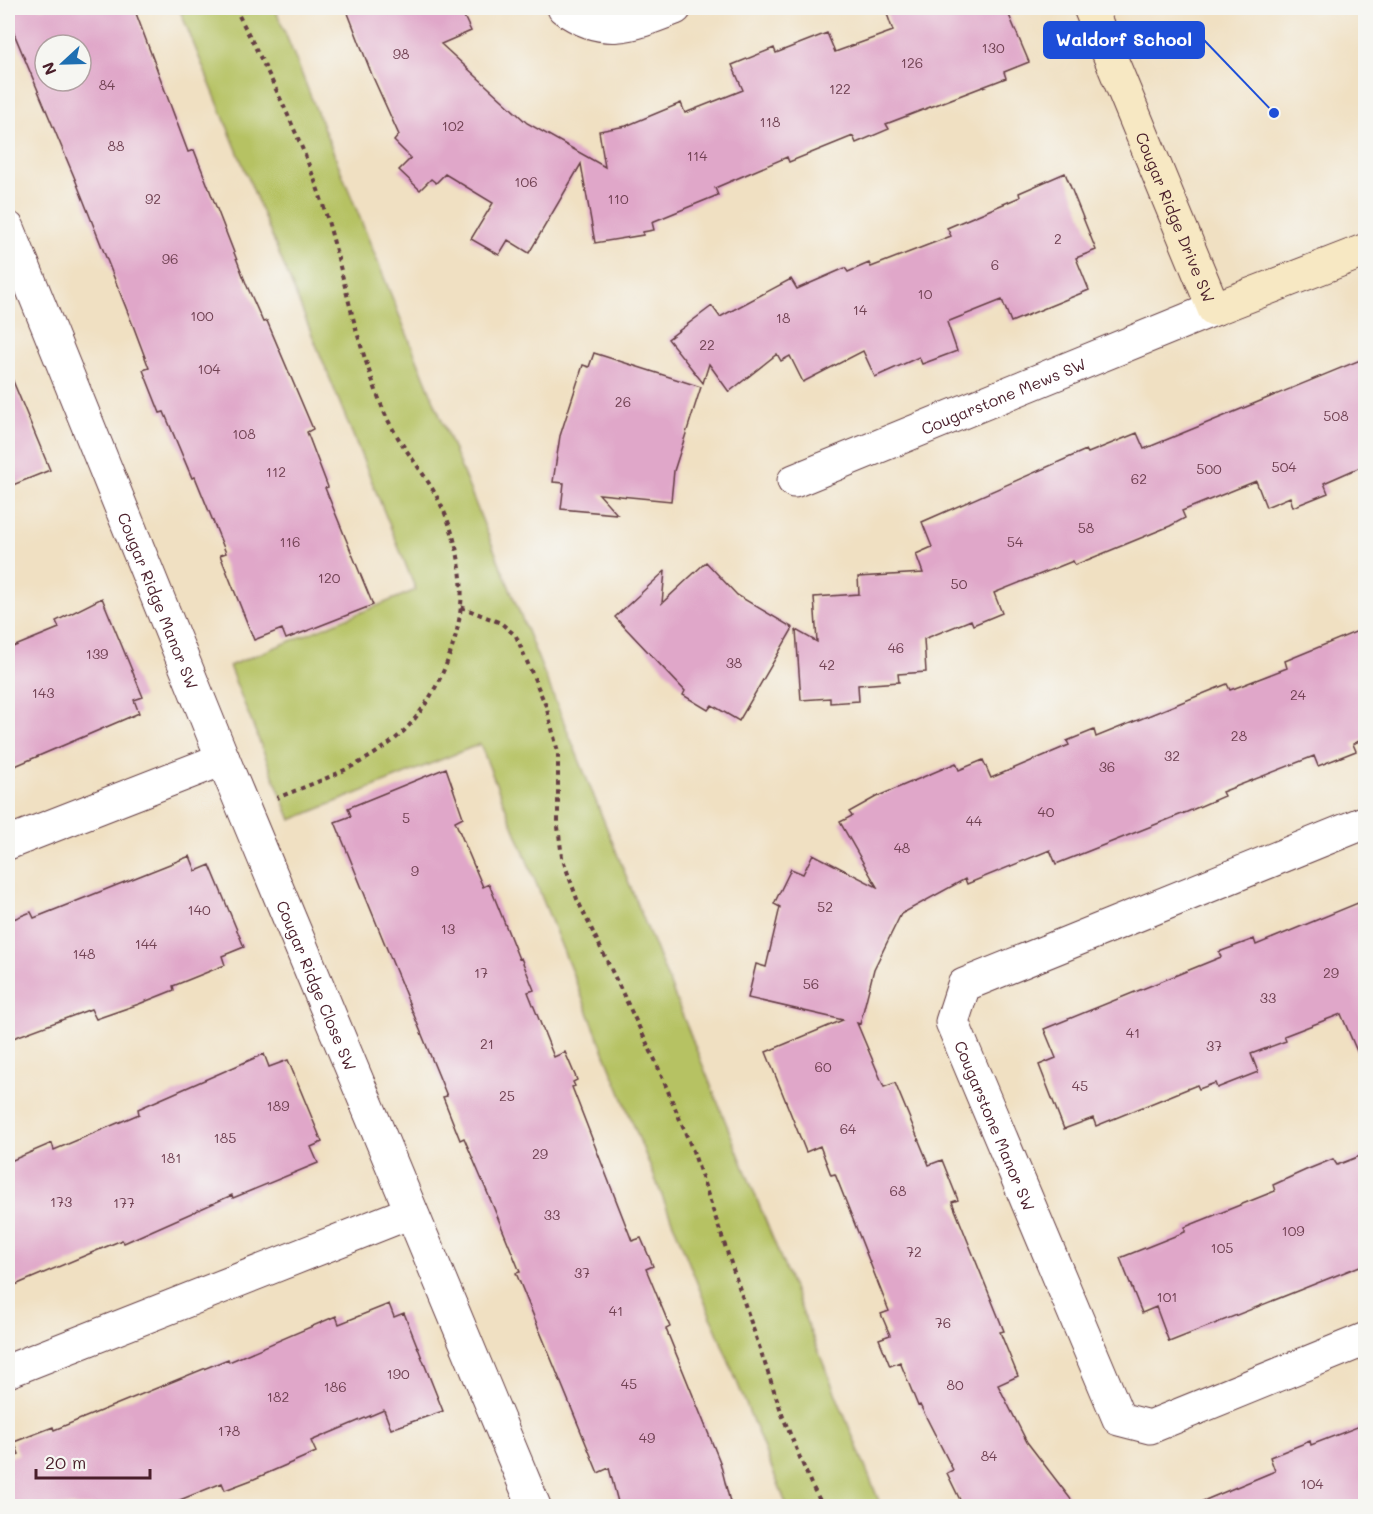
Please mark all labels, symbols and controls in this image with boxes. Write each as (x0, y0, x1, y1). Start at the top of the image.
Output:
callout: Waldorf School (1044, 22, 1204, 58)
text: Waldorf School (1056, 27, 1192, 51)
north arrow (33, 33, 93, 93)
house number: 130 (981, 38, 1005, 57)
house number: 98 (393, 44, 409, 63)
house number: 126 (901, 53, 923, 72)
text: N (37, 59, 61, 78)
house number: 84 (99, 75, 116, 94)
house number: 122 (829, 79, 851, 98)
house number: 118 (760, 112, 781, 131)
house number: 102 (442, 116, 464, 135)
street label: Cougar Ridge Drive SW (1132, 129, 1221, 305)
house number: 88 (108, 136, 124, 155)
house number: 114 (687, 146, 708, 165)
house number: 106 (514, 172, 538, 191)
house number: 92 (145, 189, 161, 208)
house number: 110 (607, 189, 629, 208)
house number: 2 (1054, 229, 1062, 248)
house number: 96 (162, 249, 178, 268)
house number: 6 (991, 255, 999, 274)
house number: 10 (918, 284, 933, 303)
house number: 14 (853, 300, 868, 319)
house number: 100 (190, 306, 214, 325)
house number: 18 (776, 308, 790, 327)
house number: 22 (699, 335, 715, 354)
street label: Cougarstone Mews SW (918, 352, 1089, 438)
house number: 104 (197, 359, 221, 378)
house number: 26 (615, 392, 631, 411)
house number: 508 (1323, 406, 1349, 425)
house number: 108 (232, 424, 256, 443)
house number: 504 (1271, 457, 1297, 476)
house number: 500 (1196, 459, 1222, 478)
house number: 112 (266, 462, 286, 481)
house number: 62 (1131, 469, 1147, 488)
street label: Cougar Ridge Manor SW (114, 509, 204, 692)
house number: 58 (1078, 518, 1094, 537)
house number: 116 (280, 532, 300, 551)
house number: 54 (1007, 532, 1024, 551)
house number: 120 (318, 568, 341, 587)
house number: 50 (951, 574, 968, 593)
house number: 46 (888, 638, 904, 657)
house number: 139 (86, 644, 108, 663)
house number: 38 (726, 653, 742, 672)
house number: 42 (819, 655, 835, 674)
house number: 143 (32, 683, 54, 702)
house number: 24 (1290, 685, 1307, 704)
house number: 28 (1231, 726, 1247, 745)
house number: 32 (1164, 746, 1180, 765)
house number: 36 (1099, 757, 1115, 776)
house number: 40 (1038, 802, 1055, 821)
house number: 5 (402, 808, 410, 827)
house number: 44 (966, 811, 983, 830)
house number: 48 (894, 838, 910, 857)
house number: 9 (411, 861, 419, 880)
street label: Cougar Ridge Close SW (272, 897, 362, 1074)
house number: 52 (817, 897, 833, 916)
house number: 140 (187, 900, 211, 919)
house number: 13 (441, 919, 455, 938)
house number: 144 (135, 934, 158, 953)
house number: 148 (73, 944, 95, 963)
house number: 17 (474, 963, 488, 982)
house number: 29 (1323, 963, 1339, 982)
house number: 56 (803, 974, 819, 993)
house number: 33 (1260, 988, 1276, 1007)
house number: 41 (1126, 1023, 1140, 1042)
house number: 21 (480, 1034, 494, 1053)
house number: 37 (1206, 1036, 1222, 1055)
street label: Cougarstone Manor SW (950, 1037, 1041, 1214)
house number: 60 (814, 1057, 832, 1076)
house number: 45 (1072, 1076, 1088, 1095)
house number: 25 (499, 1086, 515, 1105)
house number: 189 (266, 1096, 290, 1115)
house number: 64 (840, 1119, 857, 1138)
house number: 185 (214, 1128, 236, 1147)
house number: 29 (532, 1144, 548, 1163)
house number: 181 (161, 1148, 182, 1167)
house number: 68 (890, 1181, 906, 1200)
house number: 173 (50, 1192, 72, 1211)
house number: 177 (113, 1193, 135, 1212)
house number: 33 (544, 1205, 560, 1224)
house number: 109 (1281, 1221, 1305, 1240)
house number: 105 (1210, 1238, 1234, 1257)
house number: 72 (906, 1242, 922, 1261)
house number: 37 (574, 1263, 590, 1282)
house number: 101 (1156, 1287, 1178, 1306)
house number: 41 (609, 1301, 623, 1320)
house number: 76 (935, 1313, 951, 1332)
house number: 190 (386, 1364, 410, 1383)
house number: 45 (621, 1374, 637, 1393)
house number: 80 (946, 1375, 964, 1394)
house number: 186 (323, 1377, 347, 1396)
house number: 182 (267, 1387, 289, 1406)
house number: 178 (218, 1421, 240, 1440)
house number: 49 (639, 1428, 655, 1447)
scale bar (36, 1442, 150, 1480)
house number: 84 (981, 1446, 998, 1465)
text: 20 m (45, 1450, 86, 1474)
house number: 104 (1300, 1474, 1324, 1493)

